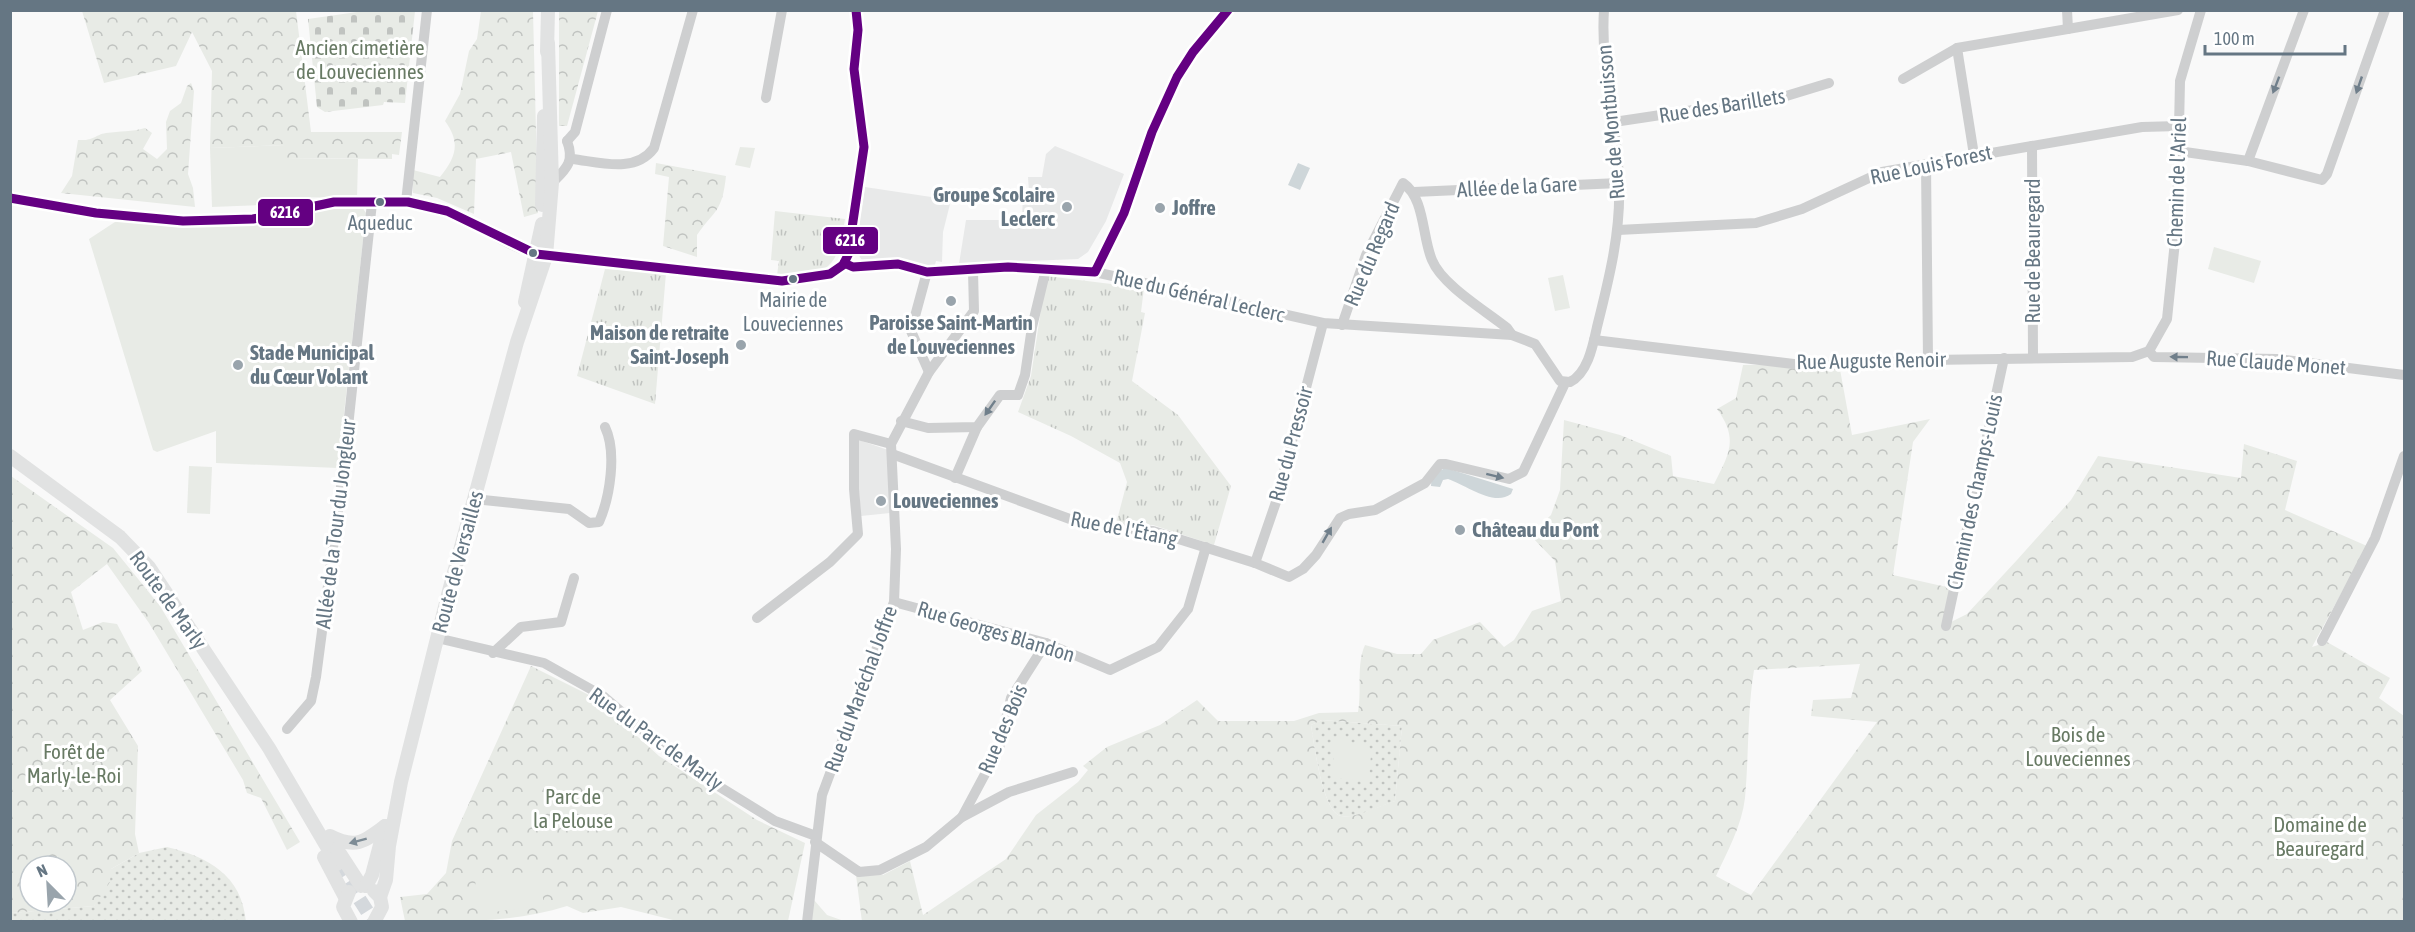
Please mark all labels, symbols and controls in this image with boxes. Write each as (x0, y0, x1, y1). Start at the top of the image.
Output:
scale bar (2205, 18, 2344, 56)
text: 100 m (2214, 28, 2255, 49)
park label: Ancien cimetière de Louveciennes (295, 35, 425, 83)
street label: Rue de Montbuisson (1591, 44, 1629, 201)
one-way arrow (2271, 76, 2280, 94)
one-way arrow (2353, 77, 2363, 95)
street label: Rue des Barillets (1657, 83, 1787, 127)
street label: Chemin de l'Ariel (2162, 116, 2190, 247)
street label: Rue Louis Forest (1868, 139, 1994, 189)
street label: Allée de la Gare (1456, 171, 1578, 201)
street label: Rue de Beauregard (2020, 178, 2044, 324)
place label: Groupe Scolaire Leclerc (933, 182, 1055, 230)
place label: Joffre (1171, 195, 1216, 219)
marker: Aqueduc (374, 196, 386, 208)
line badge: 6216 (257, 198, 314, 227)
street label: Rue du Regard (1338, 198, 1404, 309)
marker: Groupe Scolaire Leclerc (1060, 200, 1074, 214)
marker: Joffre (1153, 201, 1167, 215)
text: 6216 (270, 203, 301, 221)
place label: Aqueduc (348, 211, 413, 234)
line badge: 6216 (822, 226, 879, 255)
text: 6216 (835, 231, 866, 249)
unlabelled marker (527, 247, 539, 259)
street label: Rue du Général Leclerc (1111, 264, 1287, 326)
marker: Mairie de Louveciennes (787, 273, 799, 285)
place label: Mairie de Louveciennes (743, 288, 843, 335)
marker: Paroisse Saint-Martin de Louveciennes (944, 294, 958, 308)
place label: Paroisse Saint-Martin de Louveciennes (869, 310, 1033, 358)
place label: Maison de retraite Saint-Joseph (590, 320, 729, 368)
marker: Maison de retraite Saint-Joseph (734, 338, 748, 352)
place label: Stade Municipal du Cœur Volant (250, 340, 375, 388)
street label: Rue Claude Monet (2205, 345, 2347, 379)
street label: Rue Auguste Renoir (1796, 347, 1947, 373)
one-way arrow (2169, 352, 2188, 362)
marker: Stade Municipal du Cœur Volant (231, 358, 245, 372)
street label: Rue du Pressoir (1263, 383, 1317, 504)
street label: Chemin des Champs-Louis (1942, 392, 2006, 592)
one-way arrow (984, 400, 996, 416)
street label: Allée de la Tour du Jongleur (310, 417, 360, 630)
one-way arrow (1485, 471, 1504, 481)
street label: Route de Versailles (426, 488, 488, 636)
place label: Louveciennes (893, 488, 999, 512)
marker: Louveciennes (874, 494, 888, 508)
street label: Rue de l'Étang (1069, 506, 1180, 550)
place label: Château du Pont (1472, 517, 1599, 541)
marker: Château du Pont (1453, 523, 1467, 537)
one-way arrow (1322, 527, 1333, 543)
street label: Route de Marly (125, 546, 213, 653)
street label: Rue Georges Blandon (915, 596, 1078, 666)
street label: Rue du Maréchal Joffre (819, 602, 901, 775)
street label: Rue des Bois (972, 680, 1032, 777)
street label: Rue du Parc de Marly (585, 682, 728, 795)
park label: Bois de Louveciennes (2025, 722, 2131, 770)
park label: Forêt de Marly-le-Roi (27, 739, 121, 787)
park label: Parc de la Pelouse (533, 784, 613, 832)
park label: Domaine de Beauregard (2273, 812, 2367, 860)
one-way arrow (349, 837, 367, 846)
north arrow (18, 854, 78, 914)
text: N (34, 860, 50, 880)

